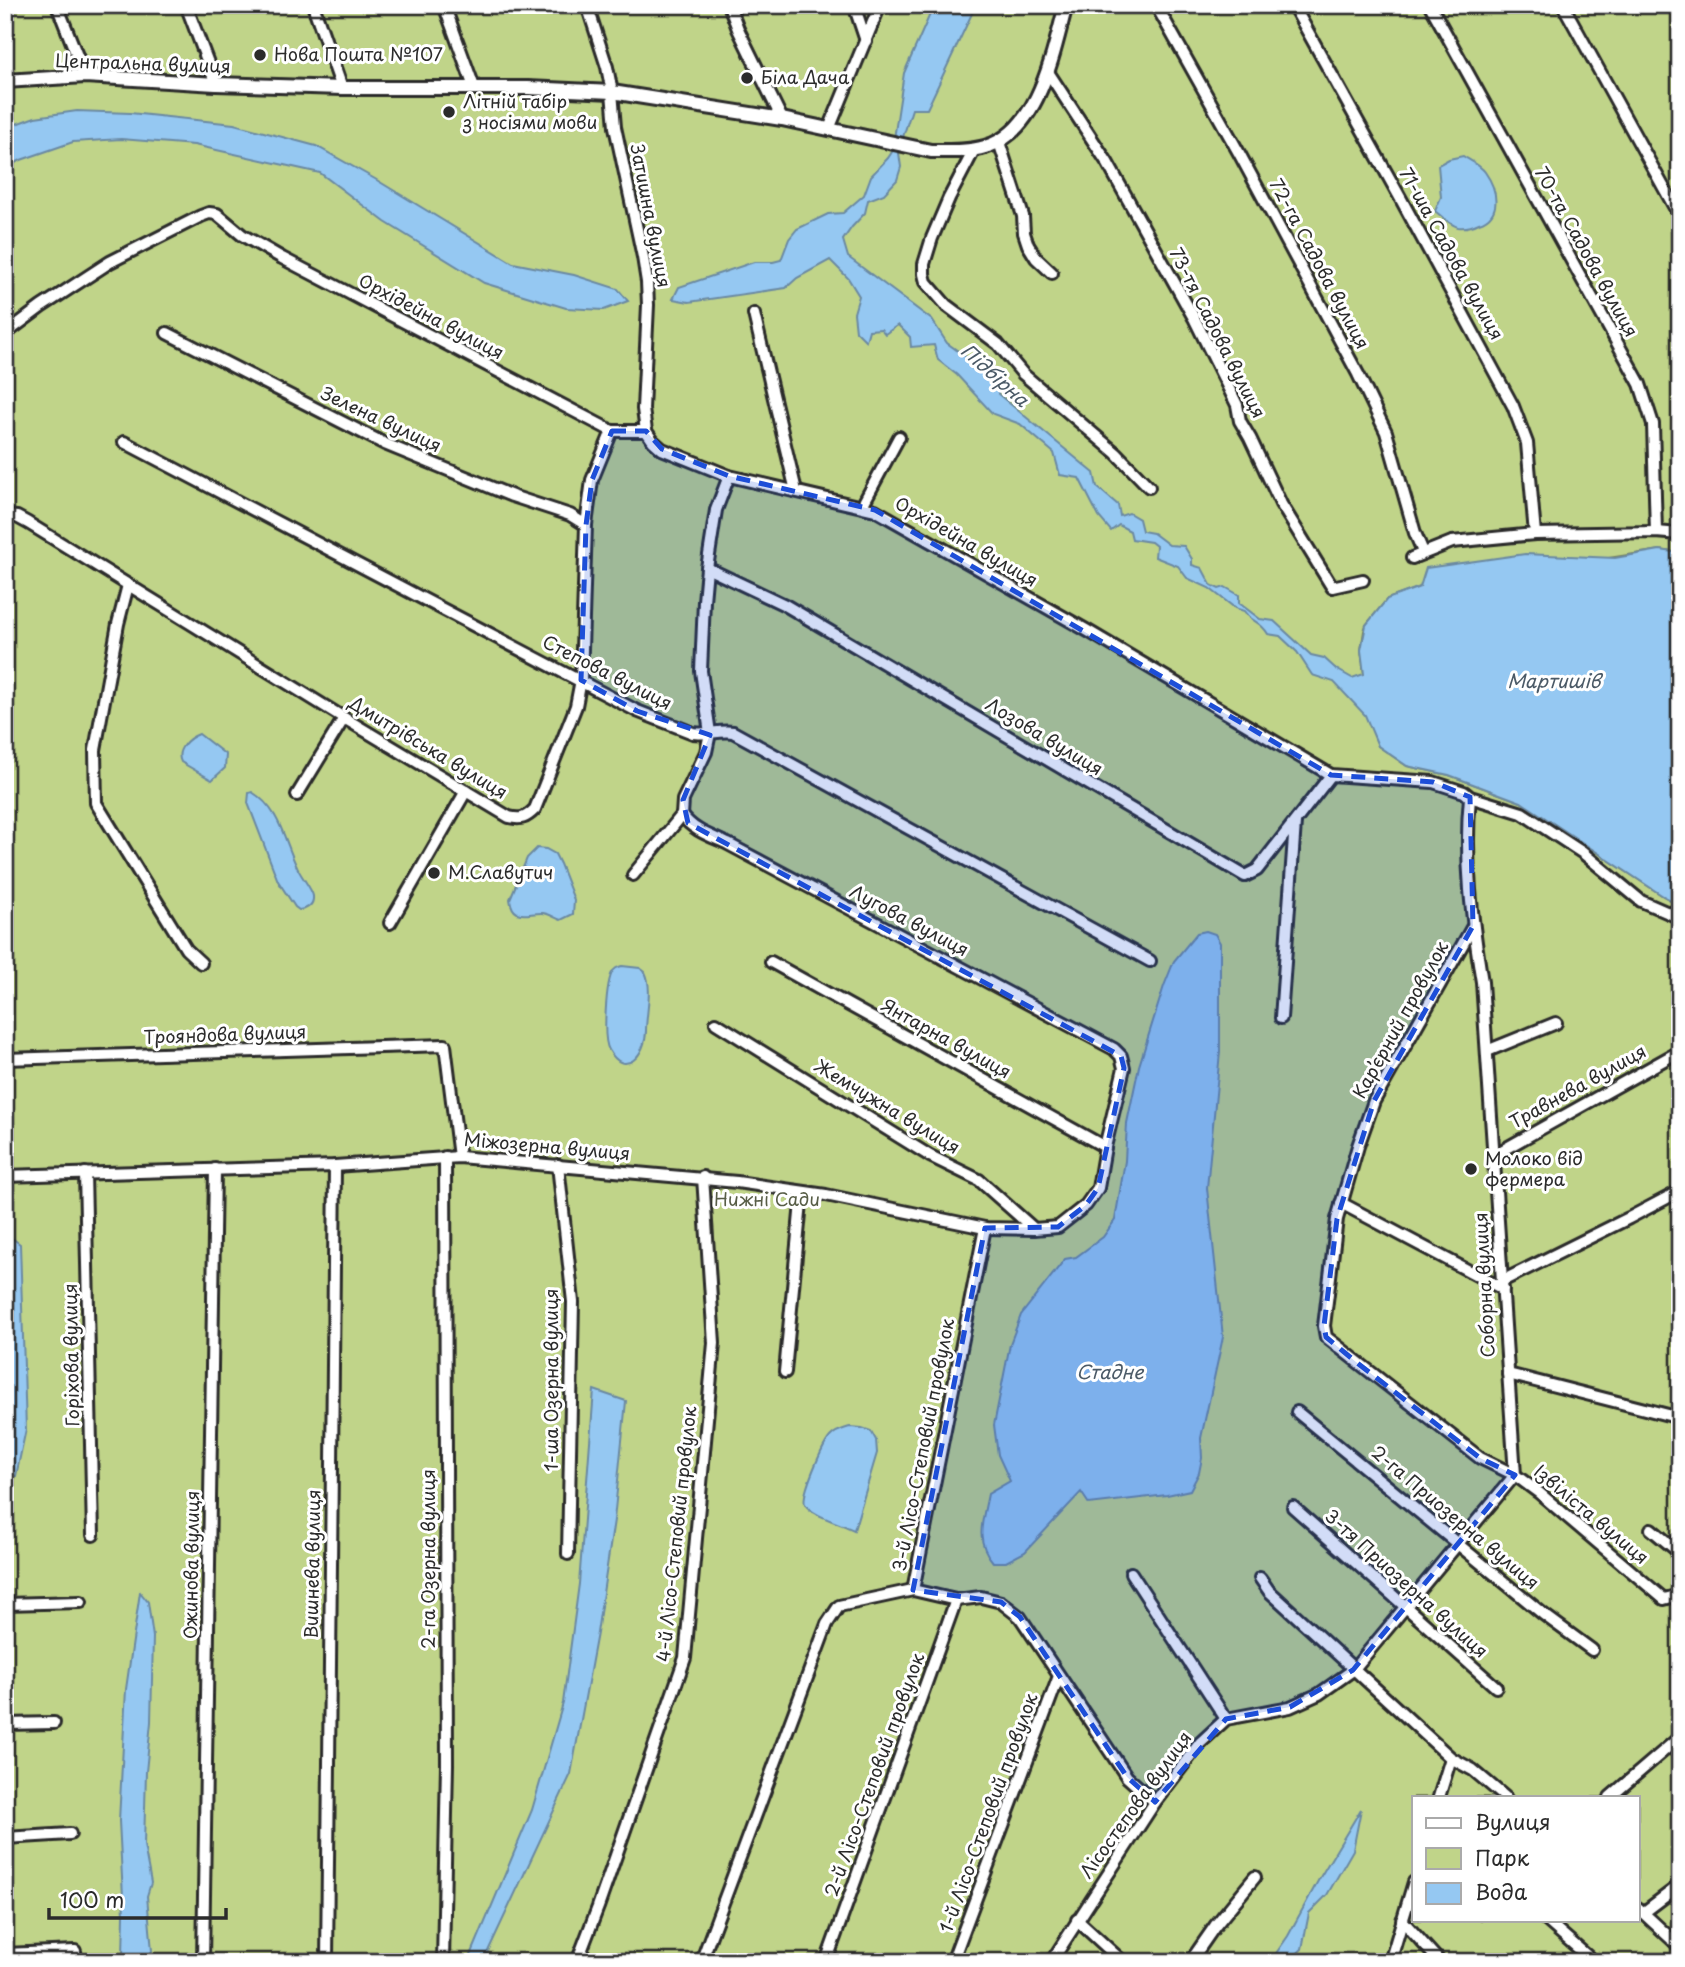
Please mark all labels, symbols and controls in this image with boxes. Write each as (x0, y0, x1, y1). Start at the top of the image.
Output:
place label: Нова Пошта №107 (274, 40, 443, 67)
street label: Центральна вулиця (55, 46, 231, 79)
marker: Нова Пошта №107 (252, 47, 268, 63)
place label: Біла Дача (761, 63, 850, 90)
marker: Біла Дача (739, 70, 755, 86)
place label: Літній табір з носіями мови (462, 87, 597, 135)
marker: Літній табір з носіями мови (441, 104, 457, 120)
street label: Затишна вулиця (624, 142, 679, 290)
street label: 70-та Садова вулиця (1529, 161, 1646, 342)
street label: 71-ша Садова вулиця (1394, 162, 1511, 344)
street label: 72-га Садова вулиця (1264, 173, 1377, 353)
street label: 73-тя Садова вулиця (1164, 242, 1273, 422)
street label: Орхідейна вулиця (354, 266, 509, 365)
water label: Підбірна (956, 336, 1037, 413)
street label: Зелена вулиця (317, 379, 446, 458)
street label: Орхідейна вулиця (890, 489, 1043, 593)
street label: Степова вулиця (538, 627, 677, 716)
water label: Мартишів (1507, 666, 1604, 694)
street label: Дмитрівська вулиця (343, 688, 513, 805)
street label: Лозова вулиця (981, 690, 1109, 781)
place label: М.Славутич (448, 858, 553, 885)
marker: М.Славутич (426, 865, 442, 881)
street label: Лугова вулиця (845, 877, 974, 962)
street label: Карʼєрний провулок (1345, 935, 1454, 1103)
street label: Янтарна вулиця (877, 991, 1017, 1085)
street label: Трояндова вулиця (143, 1017, 307, 1050)
street label: Травнева вулиця (1504, 1037, 1651, 1135)
street label: Жемчужна вулиця (810, 1051, 966, 1160)
street label: Міжозерна вулиця (463, 1125, 631, 1166)
place label: Молоко від фермера (1485, 1144, 1583, 1192)
marker: Молоко від фермера (1463, 1161, 1479, 1177)
park label: Нижні Сади (714, 1185, 820, 1212)
street label: Соборна вулиця (1466, 1212, 1501, 1358)
street label: Горіхова вулиця (56, 1283, 85, 1427)
street label: 1-ша Озерна вулиця (537, 1288, 564, 1472)
street label: 3-й Лісо-Степовий провулок (885, 1316, 960, 1573)
water label: Стадне (1076, 1357, 1144, 1385)
street label: 4-й Лісо-Степовий провулок (649, 1404, 702, 1663)
street label: 2-га Приозерна вулиця (1366, 1438, 1546, 1595)
street label: Ізвіліста вулиця (1529, 1458, 1655, 1570)
street label: 2-га Озерна вулиця (414, 1469, 441, 1649)
street label: Вишнева вулиця (297, 1489, 326, 1639)
street label: Ожинова вулиця (176, 1490, 205, 1639)
street label: 3-тя Приозерна вулиця (1320, 1502, 1494, 1664)
street label: 2-й Лісо-Степовий провулок (817, 1649, 930, 1900)
street label: 1-й Лісо-Степовий провулок (932, 1689, 1044, 1936)
street label: Лісостепова вулиця (1072, 1725, 1197, 1883)
legend (1412, 1796, 1640, 1922)
text: Вулиця (1475, 1805, 1551, 1837)
text: Парк (1475, 1841, 1530, 1873)
text: Вода (1475, 1875, 1527, 1907)
scale bar (49, 1876, 226, 1920)
text: 100 m (60, 1883, 124, 1915)

